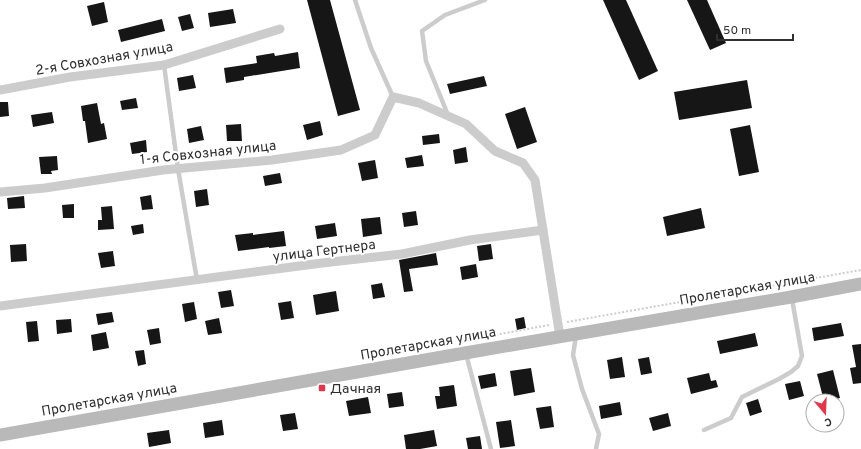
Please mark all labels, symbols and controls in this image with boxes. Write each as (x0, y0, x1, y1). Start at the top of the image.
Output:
scale bar (717, 16, 793, 42)
text: 50 m (723, 23, 751, 39)
street label: 2-я Совхозная улица (34, 39, 174, 80)
street label: 1-я Совхозная улица (139, 138, 277, 169)
street label: улица Гертнера (272, 237, 377, 266)
street label: Пролетарская улица (678, 269, 816, 310)
street label: Пролетарская улица (359, 324, 497, 365)
street label: Пролетарская улица (40, 380, 178, 421)
place label: Дачная (330, 381, 381, 398)
marker: Дачная (317, 383, 327, 393)
north arrow (805, 393, 845, 433)
text: С (822, 414, 834, 429)

